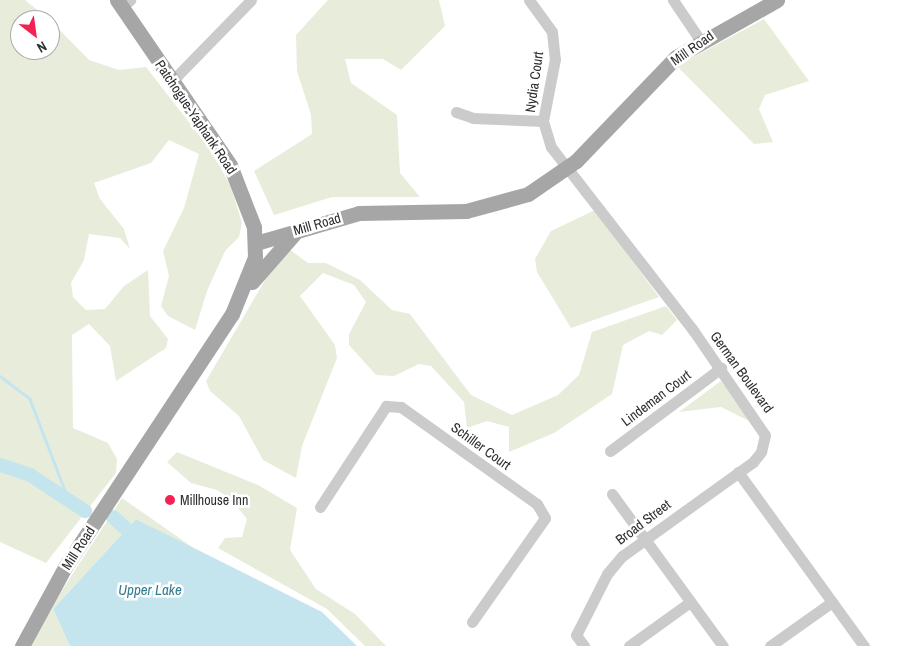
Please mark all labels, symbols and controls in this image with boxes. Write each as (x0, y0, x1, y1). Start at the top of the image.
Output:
north arrow (10, 10, 60, 60)
street label: Mill Road (667, 27, 717, 69)
text: N (34, 37, 50, 57)
street label: Nydia Court (521, 51, 547, 113)
street label: Patchogue-Yaphank Road (152, 57, 240, 177)
street label: Mill Road (291, 209, 343, 239)
street label: German Boulevard (707, 328, 777, 416)
street label: Lindeman Court (618, 367, 694, 429)
street label: Schiller Court (448, 419, 514, 473)
place label: Millhouse Inn (180, 492, 248, 508)
marker: Millhouse Inn (164, 494, 176, 506)
street label: Broad Street (612, 496, 674, 548)
street label: Mill Road (58, 523, 98, 573)
water label: Upper Lake (118, 581, 182, 599)

